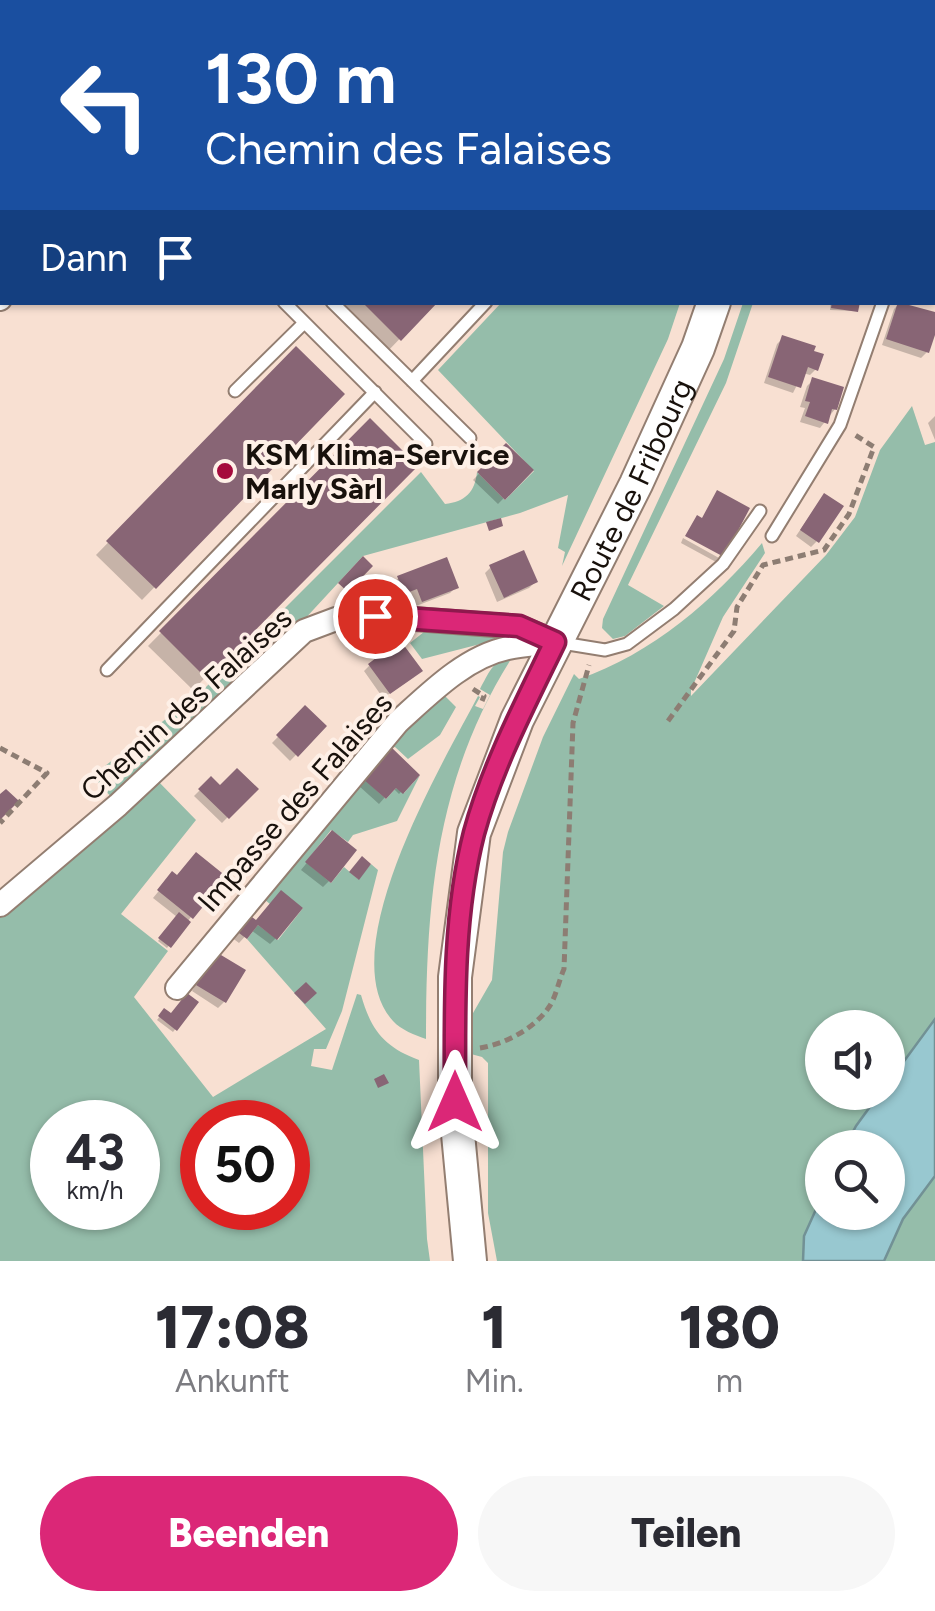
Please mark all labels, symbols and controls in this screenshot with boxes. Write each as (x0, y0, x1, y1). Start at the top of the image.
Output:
text: 130 m (205, 36, 397, 121)
icon: left (40, 40, 170, 170)
text: Chemin des Falaises (205, 121, 612, 175)
icon: arrive (148, 230, 203, 285)
text: Dann (40, 235, 128, 281)
street label: Route de Fribourg (562, 373, 700, 607)
place label: KSM Klima-Service Marly Sàrl (245, 436, 510, 507)
marker: KSM Klima-Service Marly Sàrl (214, 460, 236, 482)
pin (333, 574, 418, 659)
icon: arrive (348, 589, 403, 644)
street label: Chemin des Falaises (73, 599, 299, 809)
street label: Impasse des Falaises (190, 685, 400, 919)
map controls (805, 1010, 905, 1230)
button: sound (805, 1010, 905, 1110)
position arrow (403, 1050, 507, 1154)
speed limit sign: 50 (180, 1100, 310, 1230)
text: 43 (65, 1122, 125, 1183)
button: search (805, 1130, 905, 1230)
text: km/h (66, 1175, 124, 1205)
text: 17:08 (155, 1291, 310, 1363)
text: 1 (481, 1291, 507, 1363)
text: 180 (679, 1291, 780, 1363)
text: Ankunft (175, 1362, 290, 1400)
text: Min. (465, 1362, 524, 1400)
text: m (716, 1362, 743, 1400)
button: Beenden (40, 1476, 458, 1591)
button: Teilen (478, 1476, 895, 1591)

